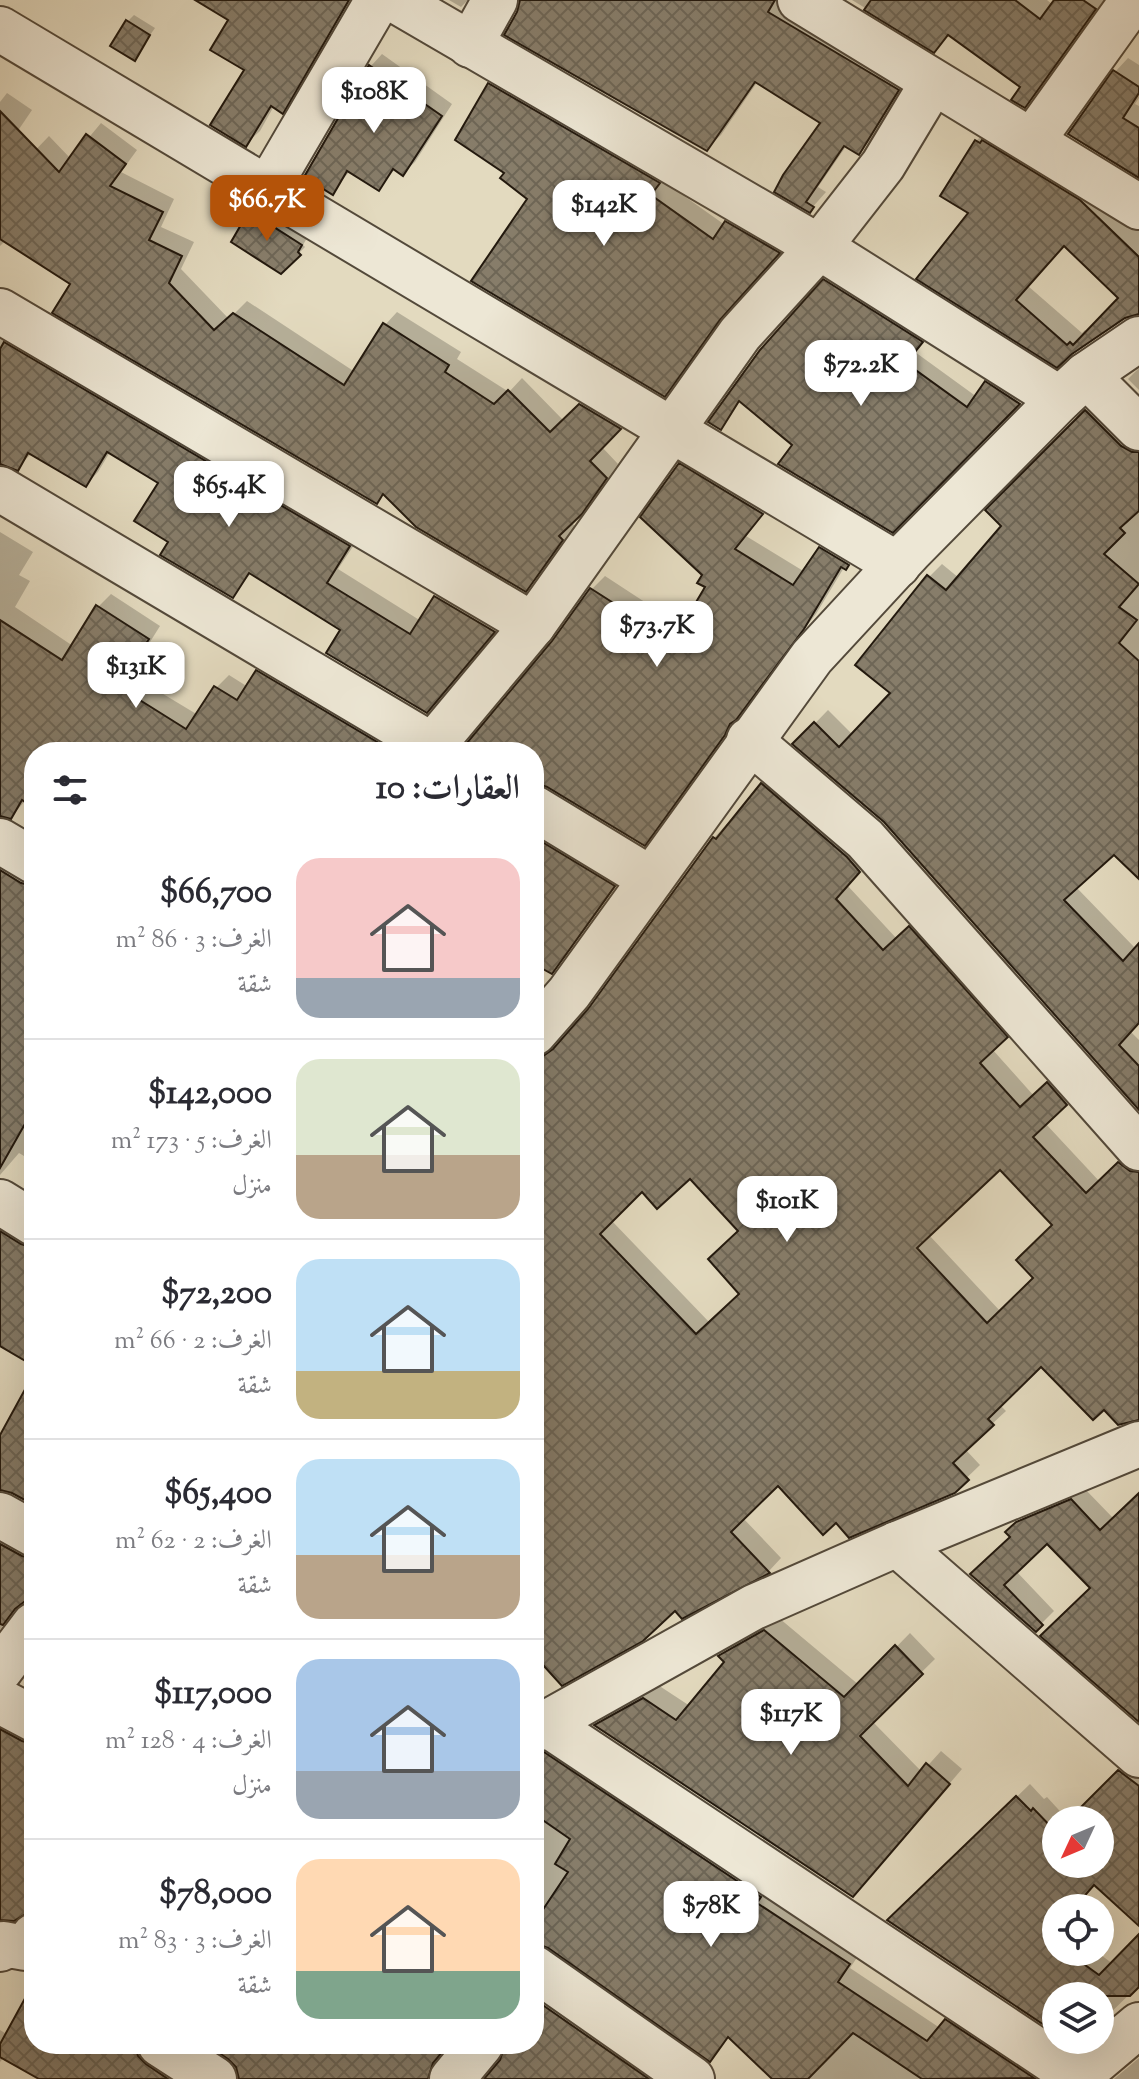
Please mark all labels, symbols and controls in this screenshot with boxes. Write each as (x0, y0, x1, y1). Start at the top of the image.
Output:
pin: $108K (318, 67, 430, 135)
text: $108K (340, 74, 408, 111)
pin: $66.7K (202, 175, 332, 243)
pin: $142K (548, 180, 660, 248)
text: $66.7K (228, 182, 306, 219)
text: $142K (571, 187, 637, 224)
pin: $72.2K (796, 340, 926, 408)
text: $72.2K (823, 347, 899, 384)
pin: $65.4K (164, 461, 294, 529)
text: $65.4K (192, 468, 266, 505)
pin: $73.7K (592, 601, 722, 669)
text: $73.7K (619, 608, 695, 645)
pin: $131K (80, 642, 192, 710)
text: $131K (106, 649, 166, 686)
text: العقارات: 10 (376, 765, 520, 814)
icon: filters (48, 768, 92, 812)
text: $66,700 (160, 869, 272, 918)
icon: home (360, 890, 456, 986)
text: الغرف: 3 · 86 m² (116, 922, 272, 959)
text: شقة (238, 967, 272, 1004)
text: $142,000 (148, 1070, 272, 1119)
icon: home (360, 1091, 456, 1187)
text: الغرف: 5 · 173 m² (111, 1123, 272, 1160)
text: منزل (232, 1168, 272, 1205)
pin: $101K (731, 1176, 843, 1244)
text: $101K (755, 1183, 819, 1220)
text: $72,200 (161, 1270, 272, 1319)
icon: home (360, 1291, 456, 1387)
text: الغرف: 2 · 66 m² (114, 1323, 272, 1360)
text: شقة (238, 1368, 272, 1405)
text: $65,400 (164, 1470, 272, 1519)
icon: home (360, 1491, 456, 1587)
text: الغرف: 2 · 62 m² (115, 1523, 272, 1560)
text: شقة (238, 1568, 272, 1605)
text: $117,000 (154, 1670, 272, 1719)
pin: $117K (735, 1689, 847, 1757)
icon: home (360, 1691, 456, 1787)
text: $117K (759, 1696, 823, 1733)
text: الغرف: 4 · 128 m² (105, 1723, 272, 1760)
text: منزل (232, 1768, 272, 1805)
north arrow (1042, 1806, 1114, 1878)
map controls (1042, 1806, 1114, 2054)
text: $78,000 (159, 1870, 272, 1919)
pin: $78K (664, 1881, 758, 1949)
text: $78K (682, 1888, 740, 1925)
icon: home (360, 1891, 456, 1987)
button: locate (1042, 1894, 1114, 1966)
text: الغرف: 3 · 83 m² (118, 1923, 272, 1960)
text: شقة (238, 1968, 272, 2005)
button: layers (1042, 1982, 1114, 2054)

